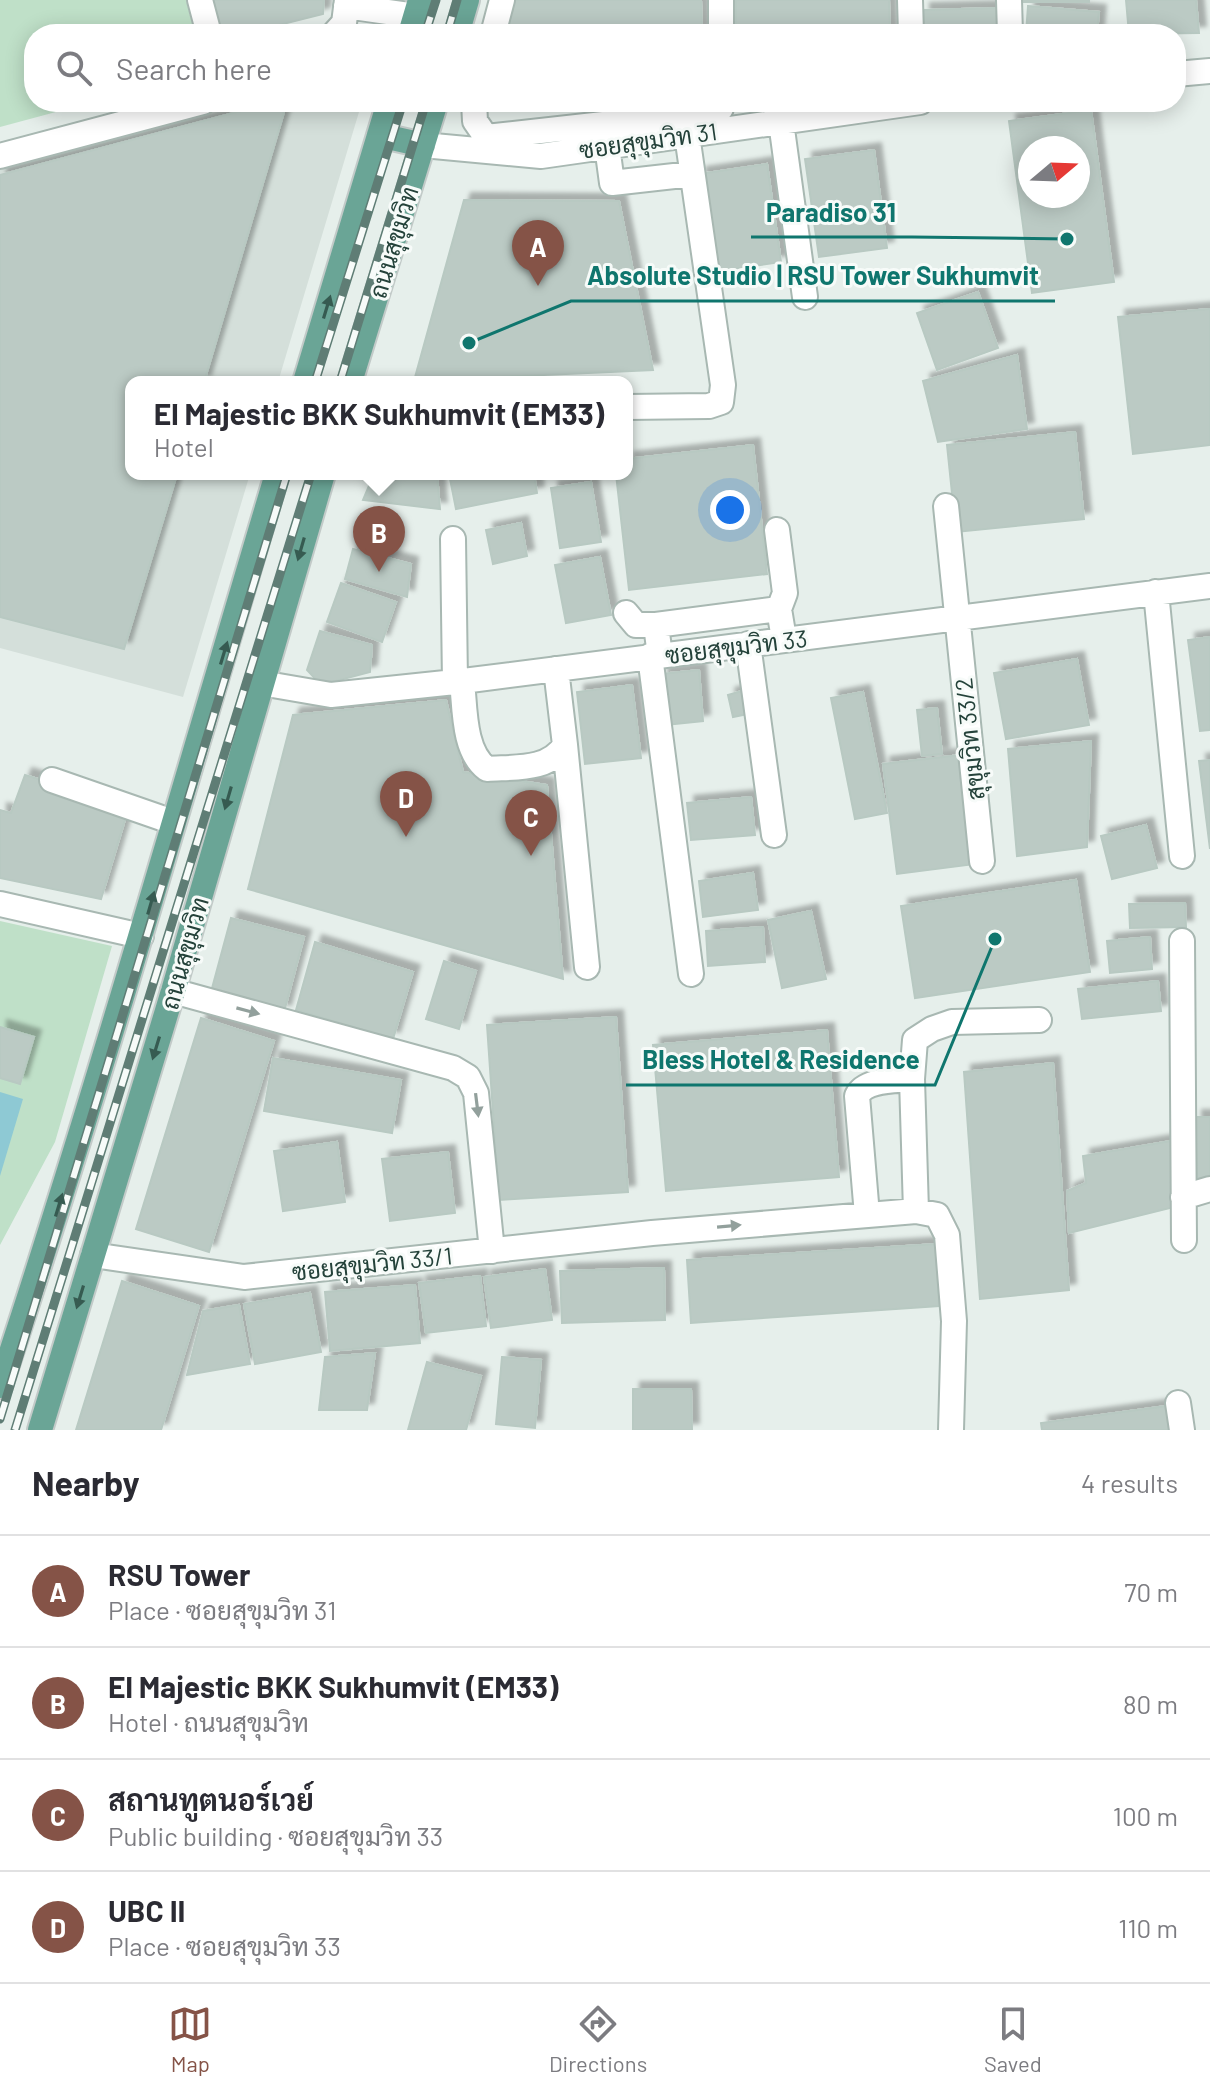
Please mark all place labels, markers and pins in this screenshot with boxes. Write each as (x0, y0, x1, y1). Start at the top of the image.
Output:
callout: Paradiso 31 (751, 187, 912, 237)
pin: A (512, 220, 564, 286)
callout: Absolute Studio | RSU Tower Sukhumvit (571, 251, 1055, 301)
pin: B (353, 506, 405, 572)
pin: D (380, 771, 432, 837)
pin: C (505, 790, 557, 856)
callout: Bless Hotel & Residence (626, 1035, 935, 1085)

